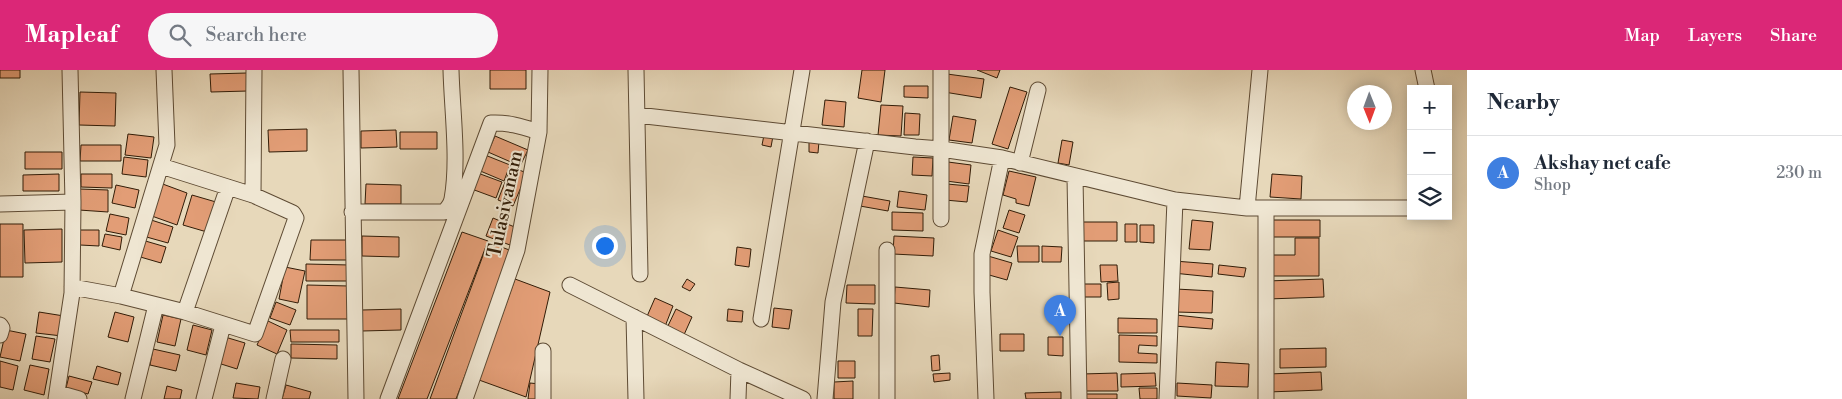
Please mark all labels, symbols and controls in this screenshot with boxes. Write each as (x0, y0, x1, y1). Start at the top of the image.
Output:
search box (148, 13, 498, 58)
text: Mapleaf (25, 20, 118, 50)
icon: search (166, 21, 194, 49)
text: Search here (206, 23, 307, 47)
text: Map (1625, 24, 1660, 47)
text: Layers (1688, 24, 1742, 47)
text: Share (1770, 24, 1817, 47)
north arrow (1347, 85, 1392, 130)
map controls (1407, 85, 1452, 220)
button: + (1407, 85, 1452, 130)
text: Nearby (1487, 90, 1560, 116)
button: − (1407, 130, 1452, 175)
street label: Tulasivanam (482, 148, 528, 260)
text: Akshay net cafe (1534, 151, 1671, 175)
text: A (1497, 163, 1509, 183)
text: 230 m (1776, 163, 1822, 183)
button: layers (1407, 175, 1452, 220)
text: Shop (1534, 175, 1571, 195)
your location (592, 233, 618, 259)
pin: A (1044, 295, 1076, 336)

